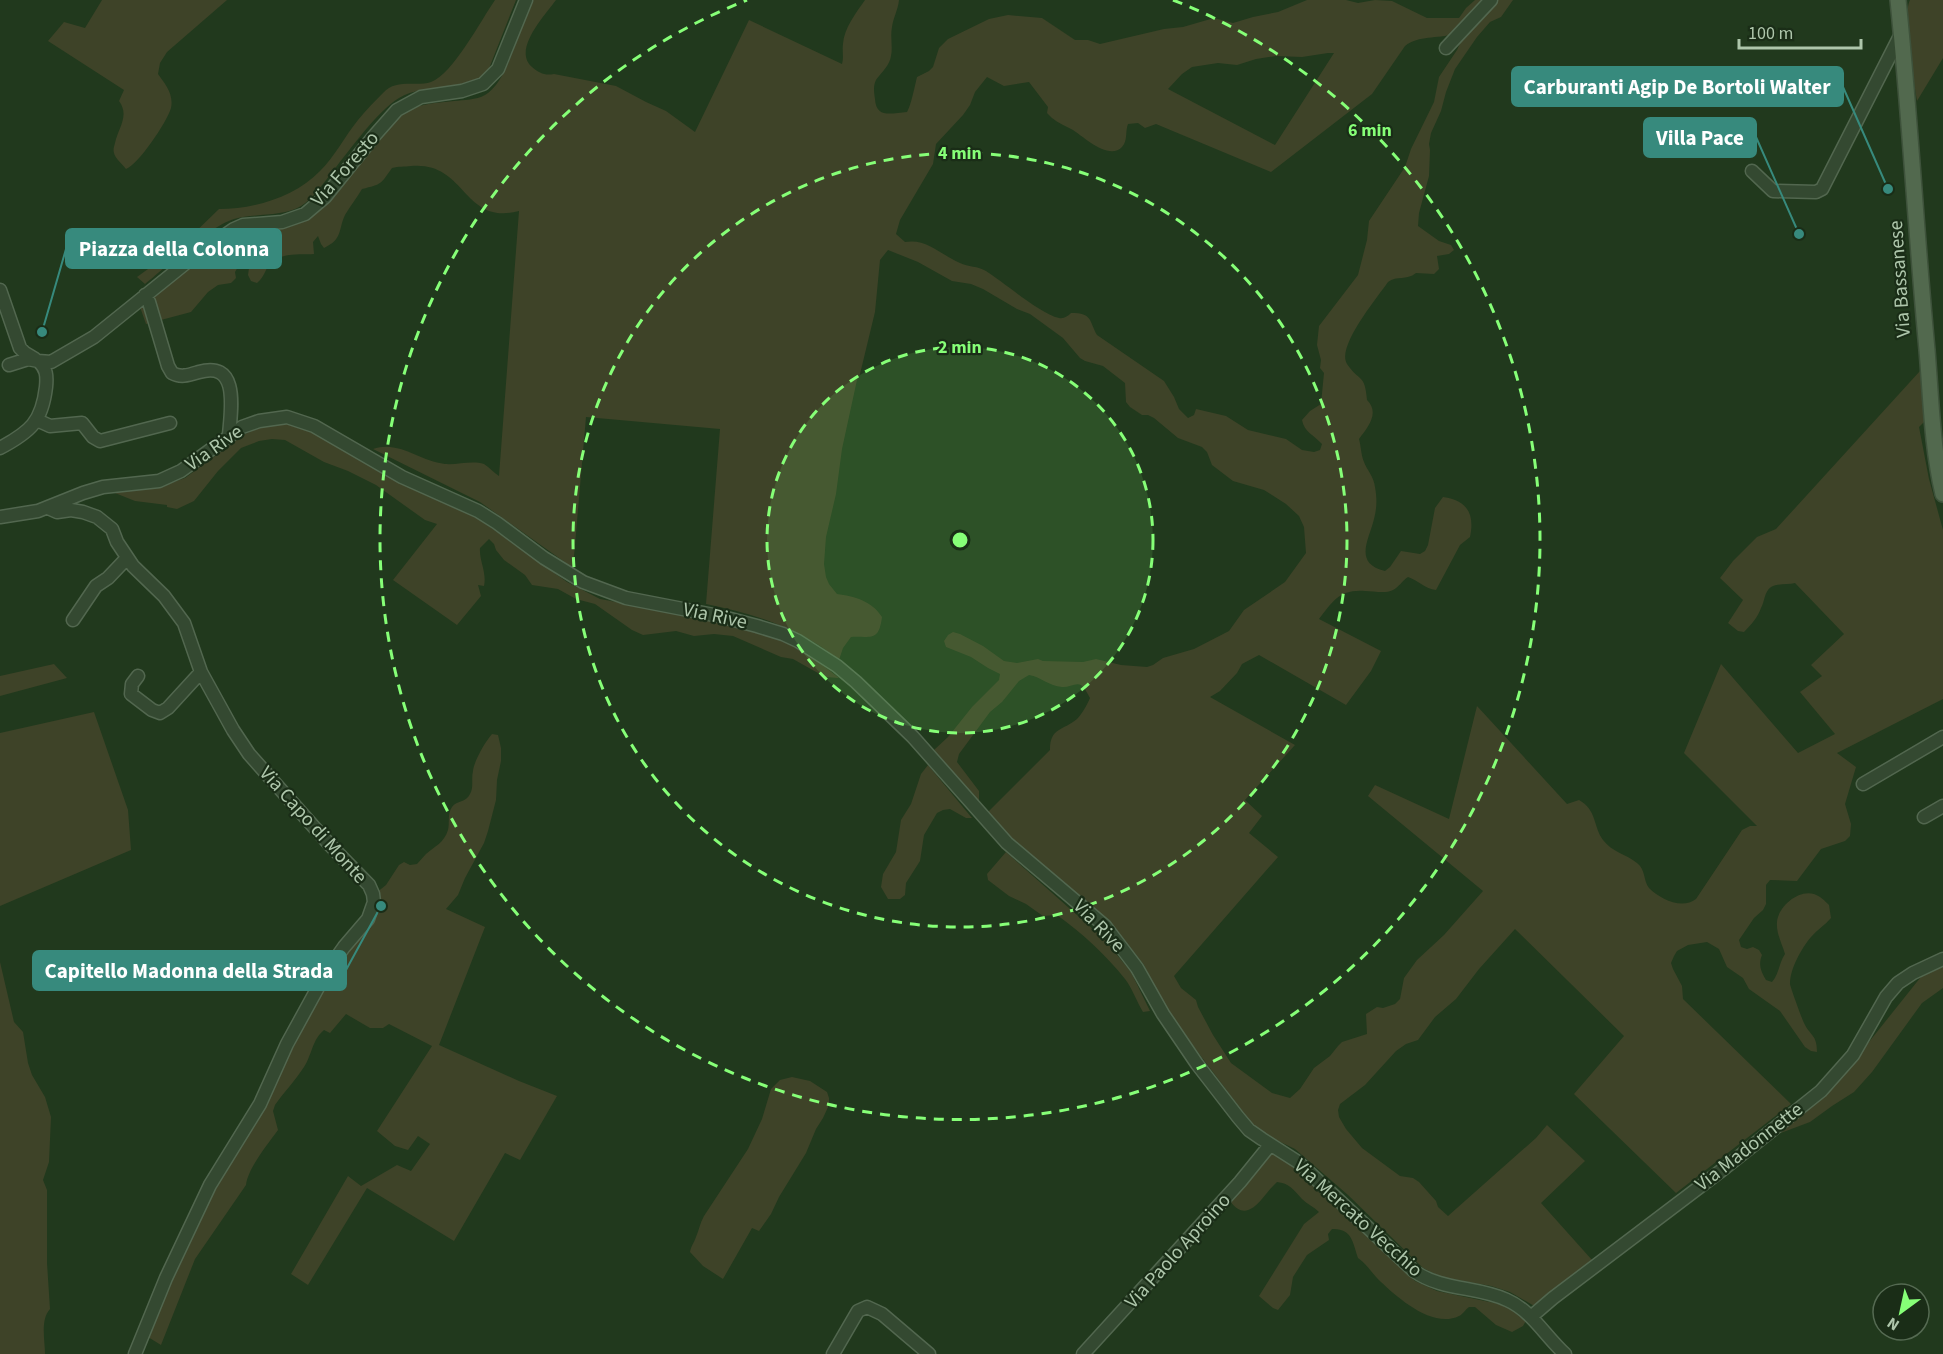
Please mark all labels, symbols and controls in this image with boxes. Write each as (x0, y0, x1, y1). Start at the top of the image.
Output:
scale bar (1739, 12, 1860, 50)
text: 100 m (1748, 21, 1793, 46)
callout: Carburanti Agip De Bortoli Walter (1512, 67, 1843, 106)
text: Carburanti Agip De Bortoli Walter (1523, 72, 1831, 102)
text: 6 min (1348, 118, 1392, 143)
callout: Villa Pace (1644, 118, 1756, 157)
text: Villa Pace (1655, 123, 1744, 153)
street label: Via Foresto (304, 125, 386, 213)
text: 4 min (938, 141, 982, 166)
street label: Via Bassanese (1882, 220, 1918, 338)
callout: Piazza della Colonna (66, 229, 281, 268)
text: Piazza della Colonna (79, 234, 269, 264)
text: 2 min (938, 335, 982, 360)
street label: Via Rive (179, 418, 249, 478)
centre of rings (950, 530, 970, 550)
street label: Via Rive (680, 596, 750, 636)
street label: Via Capo di Monte (253, 760, 373, 890)
street label: Via Rive (1066, 893, 1132, 959)
callout: Capitello Madonna della Strada (33, 951, 346, 990)
text: Capitello Madonna della Strada (45, 956, 333, 986)
street label: Via Madonnette (1689, 1096, 1809, 1198)
street label: Via Mercato Vecchio (1287, 1152, 1429, 1284)
street label: Via Paolo Aproino (1118, 1187, 1238, 1315)
north arrow (1871, 1282, 1931, 1342)
text: N (1883, 1312, 1904, 1336)

